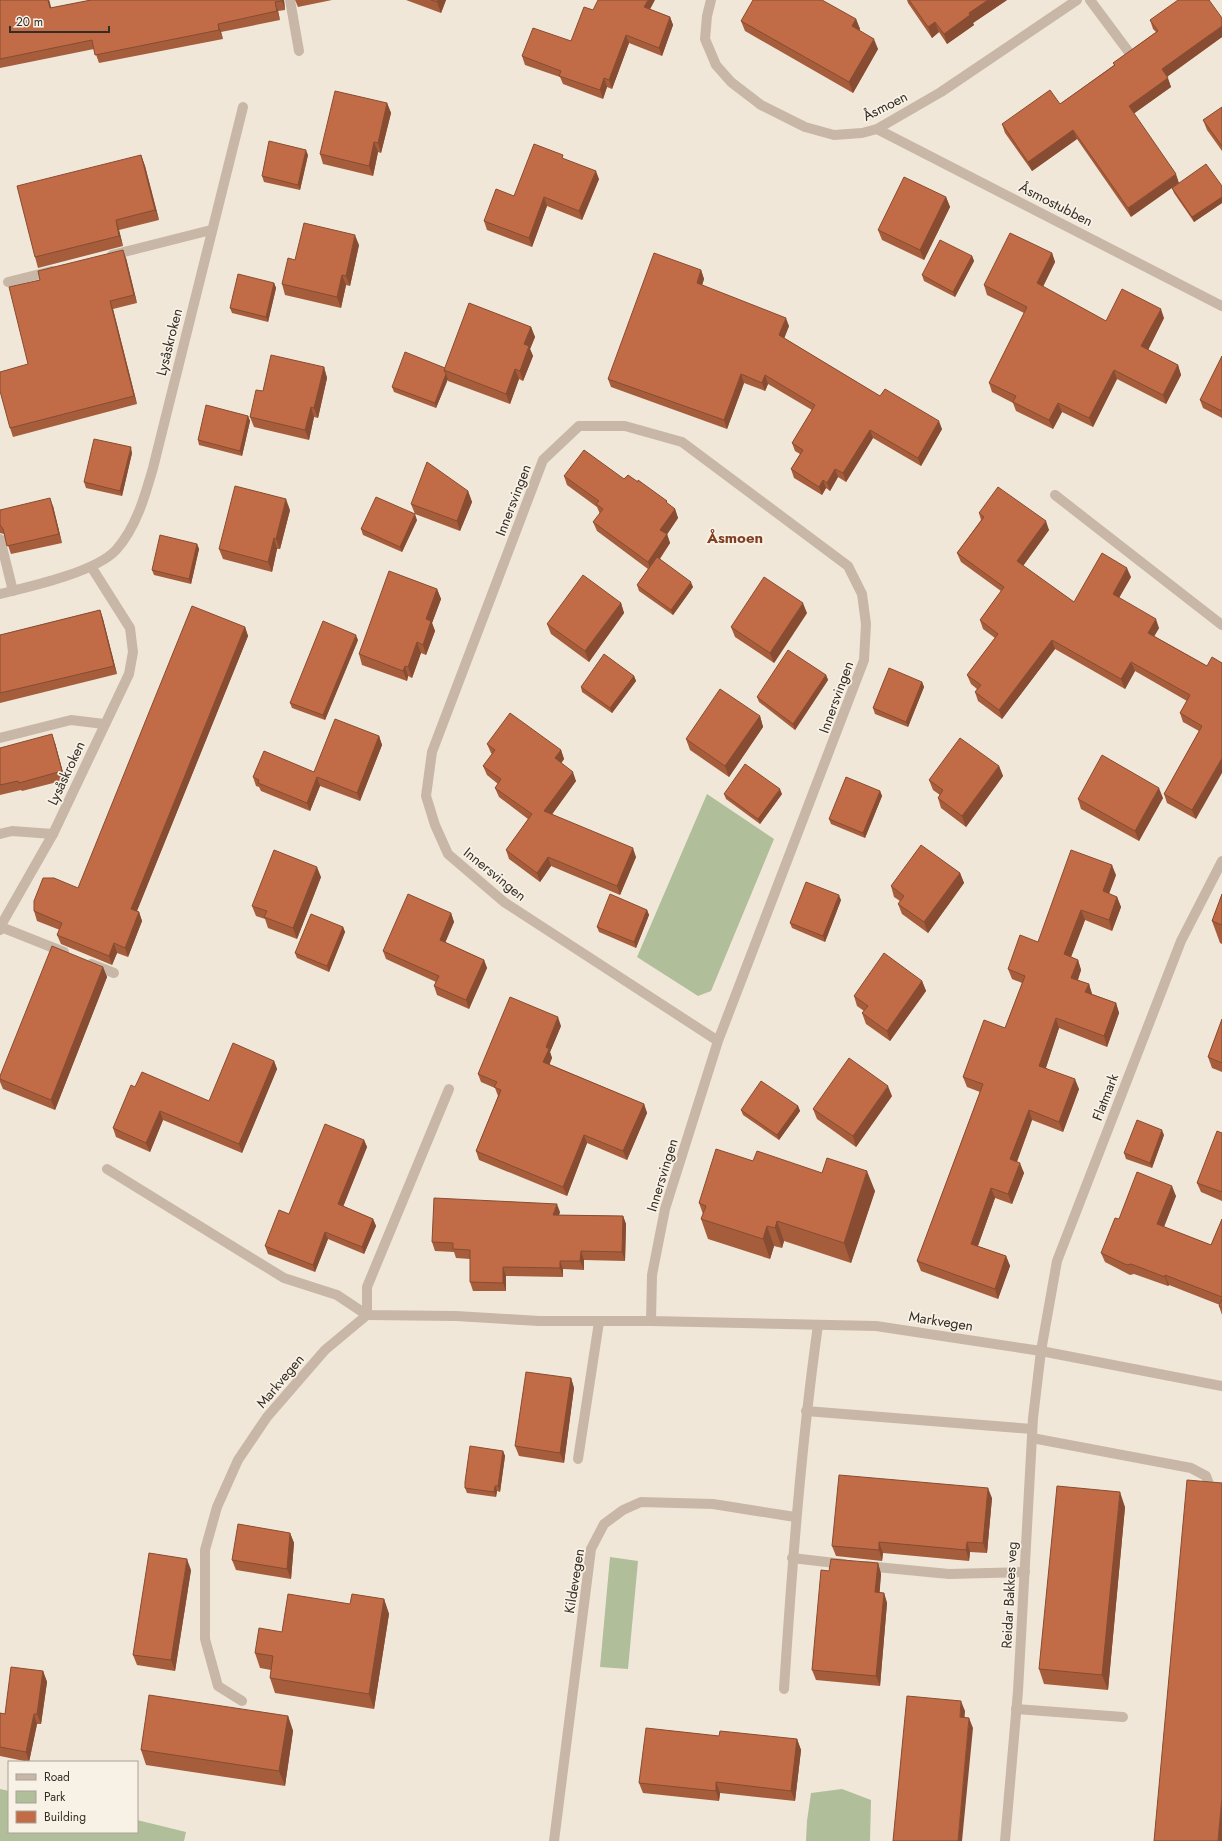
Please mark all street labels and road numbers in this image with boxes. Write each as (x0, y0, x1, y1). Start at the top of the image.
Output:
street label: Åsmoen (859, 86, 911, 126)
street label: Åsmostubben (1016, 177, 1096, 231)
street label: Lysåskroken (151, 306, 187, 378)
street label: Innersvingen (490, 461, 536, 539)
street label: Innersvingen (814, 658, 858, 736)
street label: Lysåskroken (42, 738, 90, 808)
street label: Innersvingen (459, 843, 531, 905)
street label: Flatmark (1087, 1070, 1123, 1123)
street label: Innersvingen (641, 1136, 683, 1214)
street label: Markvegen (907, 1306, 975, 1336)
street label: Markvegen (251, 1350, 309, 1412)
street label: Reidar Bakkes veg (996, 1541, 1022, 1649)
street label: Kildevegen (559, 1547, 589, 1615)

